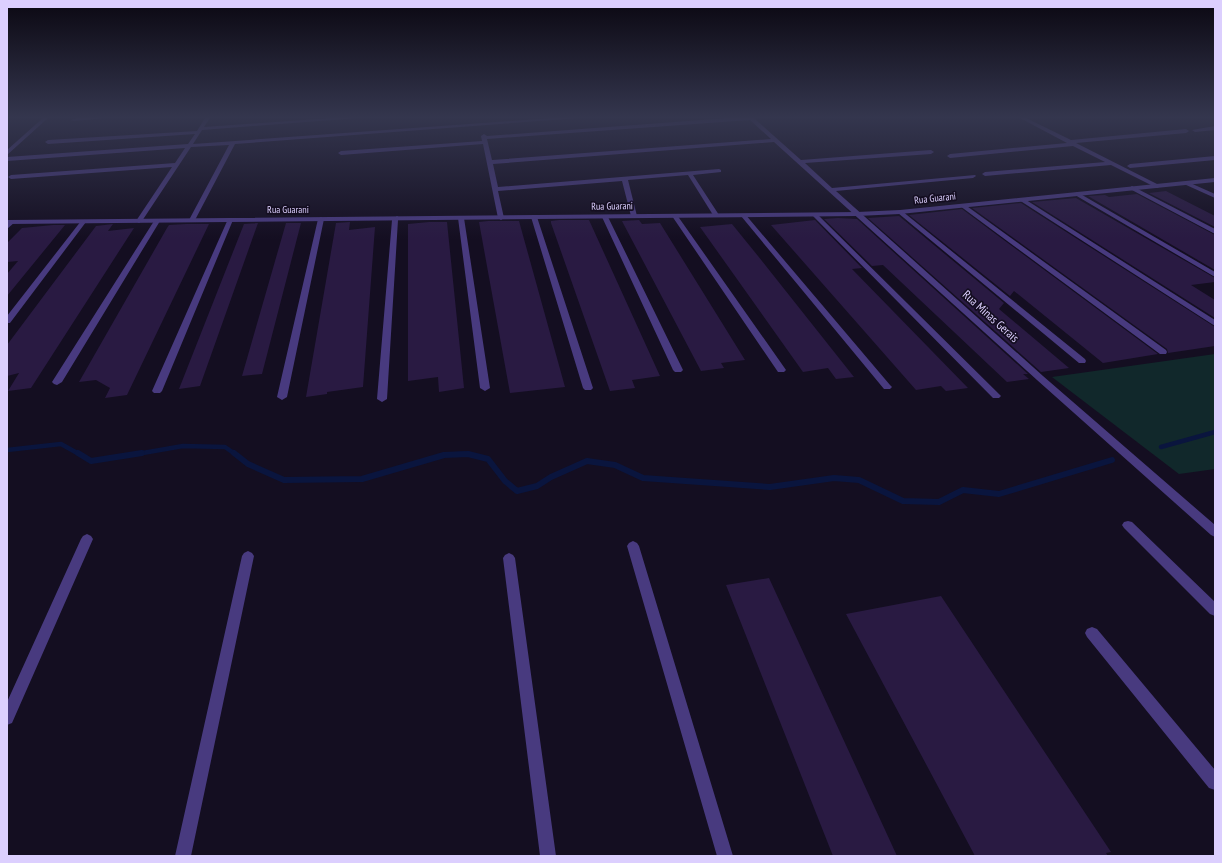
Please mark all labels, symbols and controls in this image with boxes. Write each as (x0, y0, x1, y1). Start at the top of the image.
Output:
street label: Rua Guarani (914, 189, 956, 207)
street label: Rua Guarani (591, 199, 633, 213)
street label: Rua Guarani (267, 203, 309, 216)
street label: Rua Minas Gerais (960, 287, 1022, 345)

